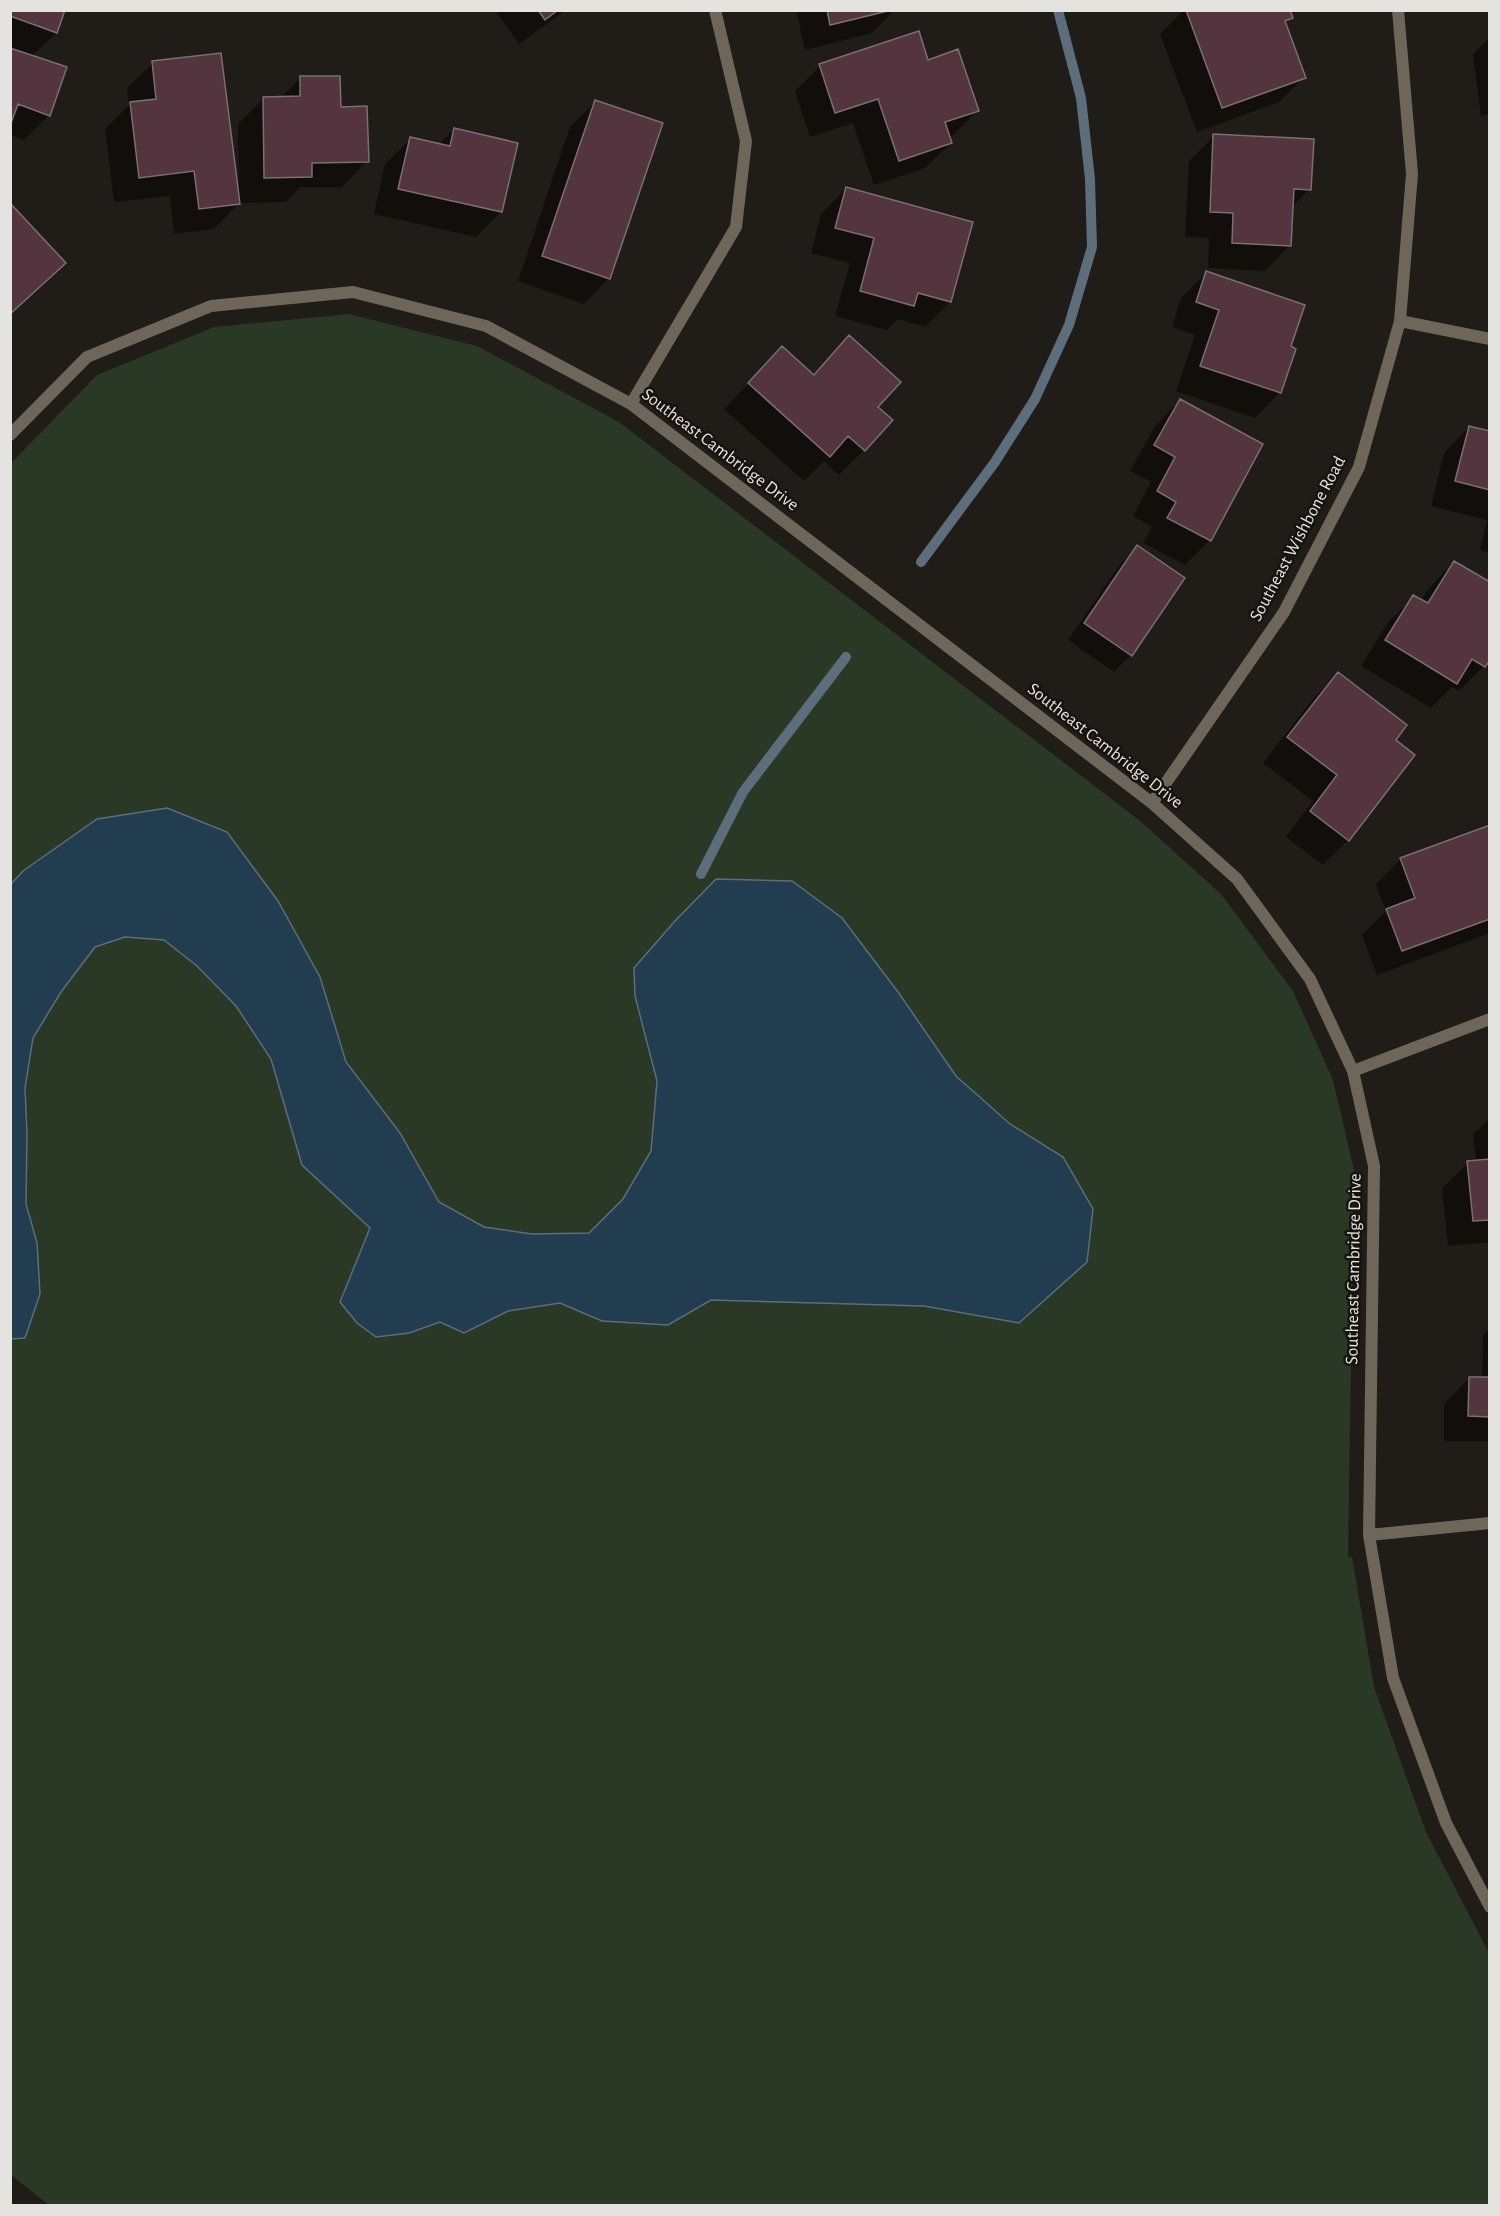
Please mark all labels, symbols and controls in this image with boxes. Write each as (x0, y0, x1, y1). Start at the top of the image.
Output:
street label: Southeast Cambridge Drive (638, 385, 802, 515)
street label: Southeast Wishbone Road (1247, 454, 1349, 624)
street label: Southeast Cambridge Drive (1024, 680, 1186, 812)
street label: Southeast Cambridge Drive (1343, 1173, 1365, 1365)

